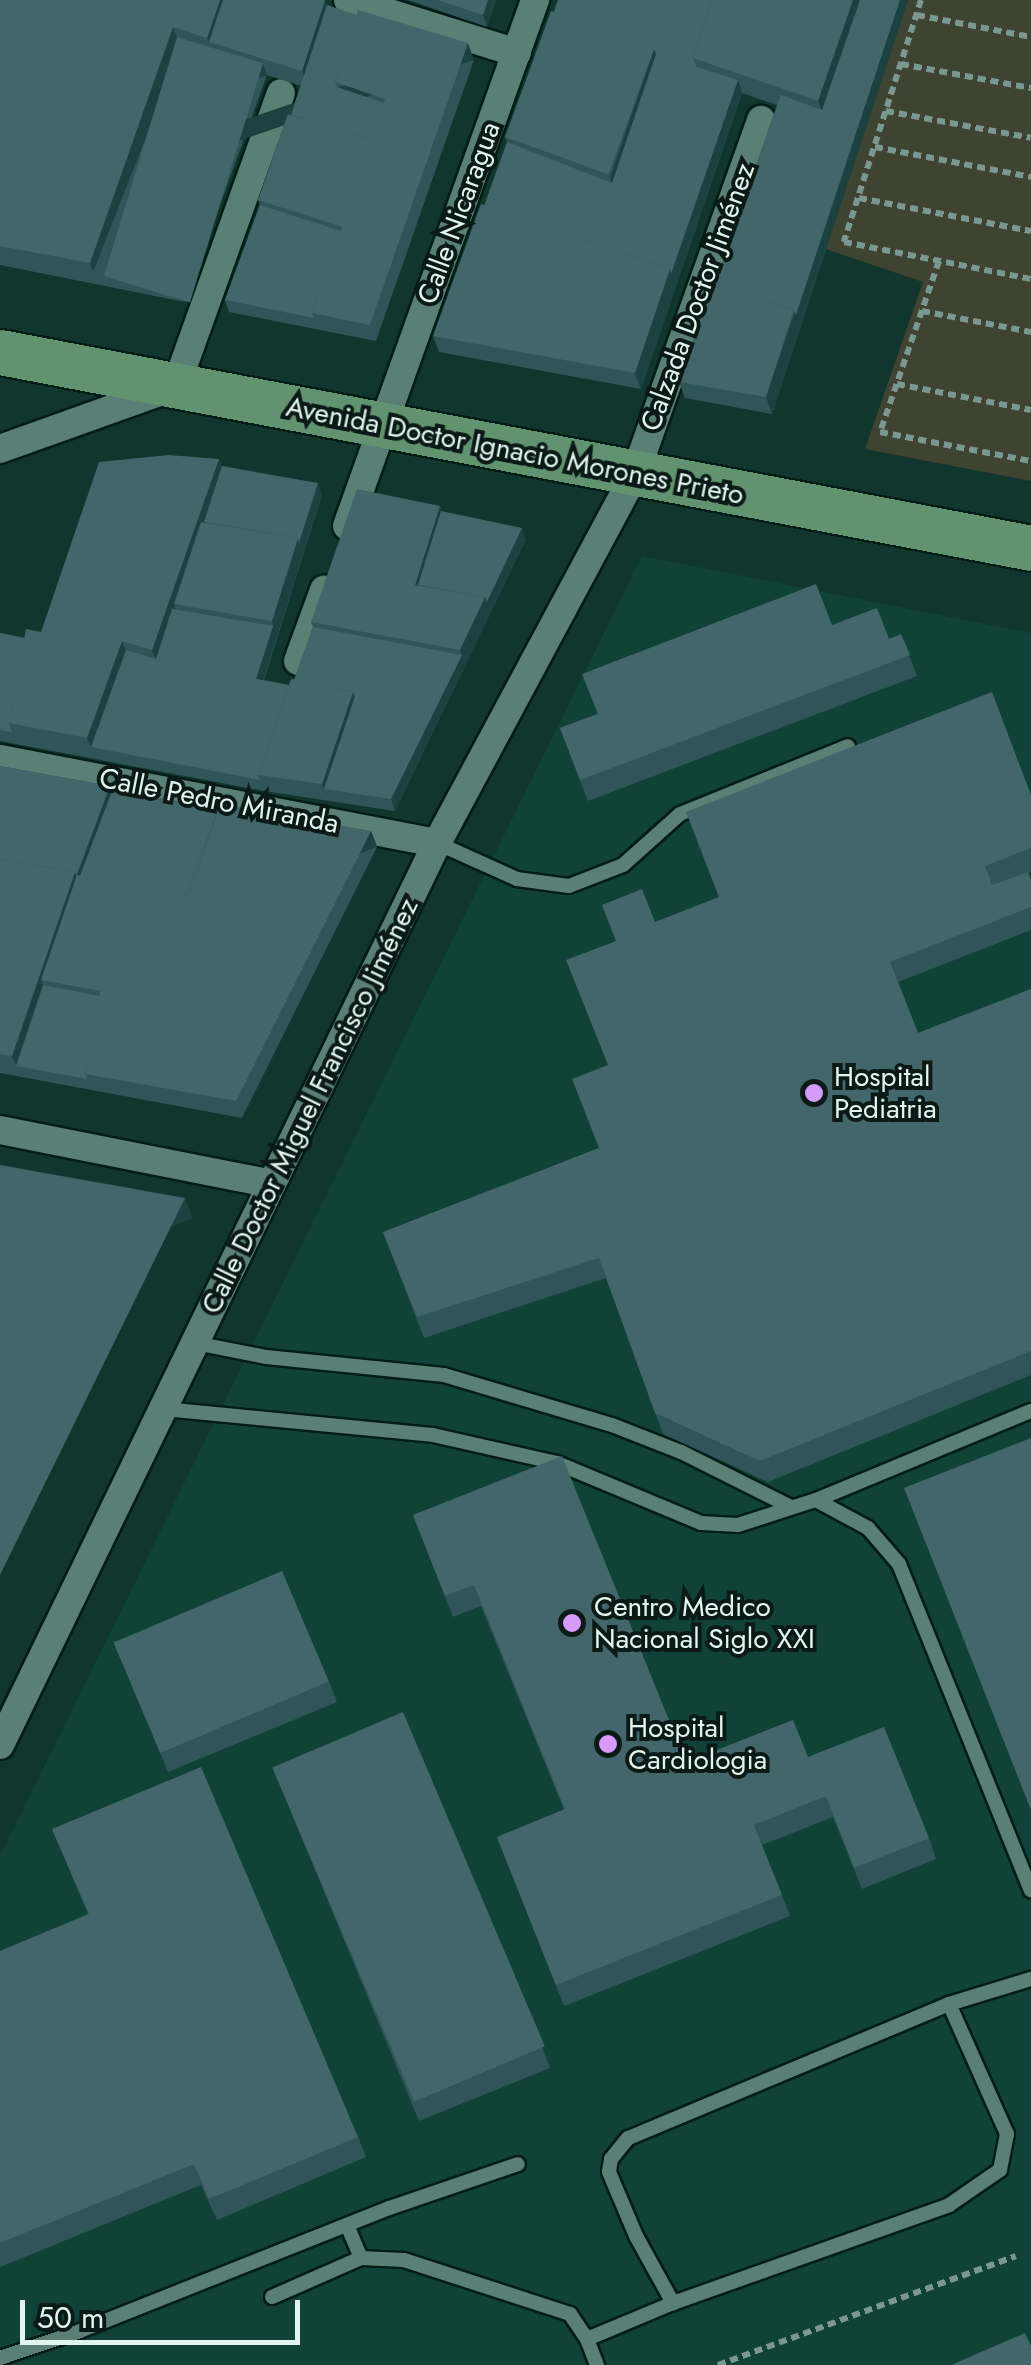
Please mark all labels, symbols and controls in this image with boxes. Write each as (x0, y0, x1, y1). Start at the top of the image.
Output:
street label: Calle Nicaragua (410, 117, 508, 309)
street label: Calzada Doctor Jiménez (634, 158, 762, 436)
street label: Avenida Doctor Ignacio Morones Prieto (283, 390, 747, 512)
street label: Calle Pedro Miranda (96, 761, 342, 841)
street label: Calle Doctor Miguel Francisco Jiménez (195, 893, 425, 1319)
place label: Hospital Pediatria (834, 1060, 937, 1126)
marker: Hospital Pediatria (803, 1082, 825, 1104)
place label: Centro Medico Nacional Siglo XXI (594, 1590, 815, 1656)
marker: Centro Medico Nacional Siglo XXI (559, 1610, 585, 1636)
place label: Hospital Cardiologia (628, 1711, 767, 1777)
marker: Hospital Cardiologia (597, 1733, 619, 1755)
scale bar (25, 2280, 305, 2342)
text: 50 m (37, 2296, 104, 2339)

